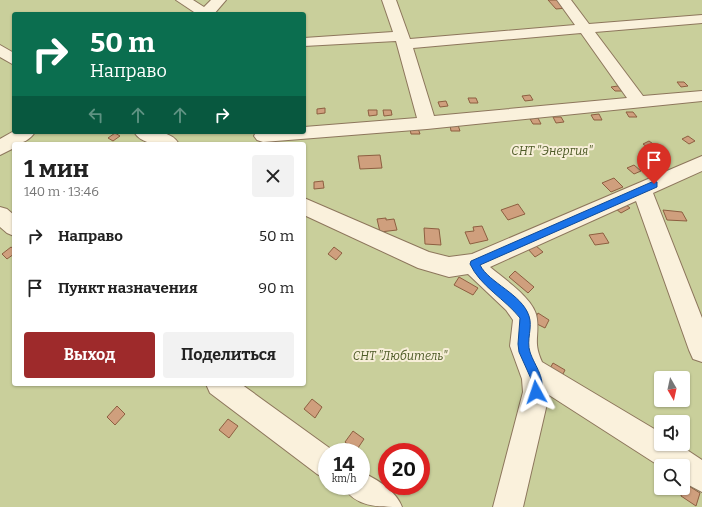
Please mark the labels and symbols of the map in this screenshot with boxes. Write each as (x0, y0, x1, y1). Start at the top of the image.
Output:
pin (637, 143, 671, 184)
park label: СНТ "Энергия" (511, 144, 593, 158)
park label: СНТ "Любитель" (353, 349, 448, 363)
position arrow (515, 371, 557, 413)
north arrow (654, 371, 690, 407)
speed limit sign: 20 (378, 443, 430, 495)

